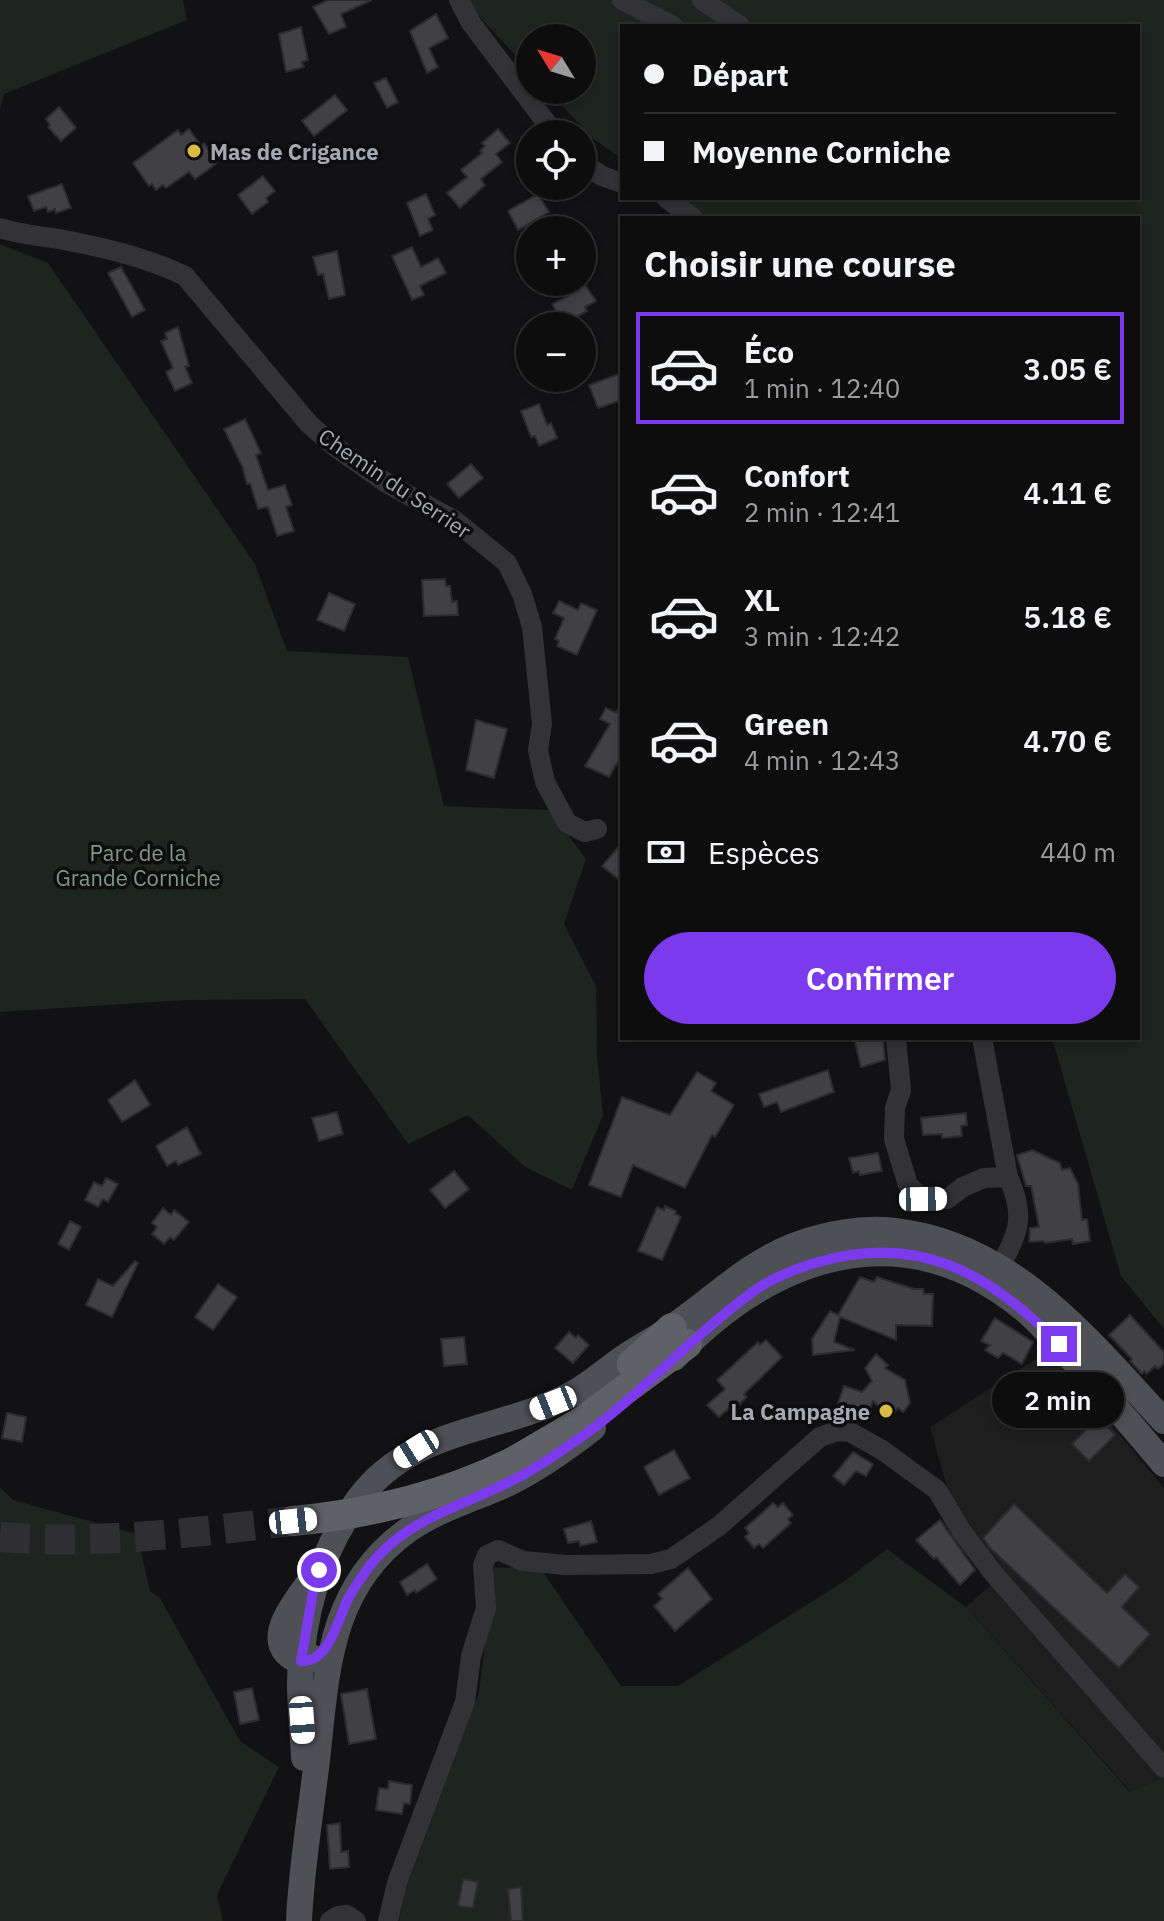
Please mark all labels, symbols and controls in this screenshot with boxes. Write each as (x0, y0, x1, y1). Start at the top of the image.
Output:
north arrow (516, 24, 596, 104)
map controls (516, 24, 596, 392)
text: Départ (692, 55, 789, 94)
button: locate (516, 120, 596, 200)
text: Moyenne Corniche (692, 132, 951, 171)
place label: Mas de Crigance (210, 137, 379, 166)
marker: Mas de Crigance (185, 142, 203, 160)
button: + (516, 216, 596, 296)
text: Choisir une course (644, 240, 956, 287)
button: − (516, 312, 596, 392)
icon: car (648, 332, 720, 404)
text: Éco (744, 332, 794, 371)
text: 3.05 € (1023, 349, 1112, 388)
text: 1 min · 12:40 (744, 371, 900, 405)
street label: Chemin du Serrier (313, 421, 477, 545)
icon: car (648, 456, 720, 528)
text: Confort (744, 456, 850, 495)
text: 4.11 € (1023, 473, 1112, 512)
text: 2 min · 12:41 (744, 495, 900, 529)
icon: car (648, 580, 720, 652)
text: XL (744, 580, 780, 619)
text: 5.18 € (1023, 597, 1112, 636)
text: 3 min · 12:42 (744, 619, 900, 653)
icon: car (648, 704, 720, 776)
text: Green (744, 704, 829, 743)
text: 4.70 € (1023, 721, 1112, 760)
text: 4 min · 12:43 (744, 743, 900, 777)
icon: cash (644, 830, 688, 874)
text: Espèces (708, 833, 820, 872)
text: 440 m (1040, 835, 1116, 869)
park label: Parc de la Grande Corniche (55, 838, 221, 892)
button: Confirmer (644, 932, 1116, 1024)
car (899, 1187, 947, 1211)
route end (1041, 1326, 1077, 1362)
callout: 2 min (993, 1372, 1125, 1428)
car (526, 1383, 580, 1423)
text: 2 min (1024, 1383, 1092, 1417)
place label: La Campagne (731, 1397, 870, 1426)
marker: La Campagne (877, 1402, 895, 1420)
car (389, 1426, 443, 1472)
car (268, 1507, 318, 1535)
route start (301, 1552, 337, 1588)
car (288, 1695, 316, 1745)

